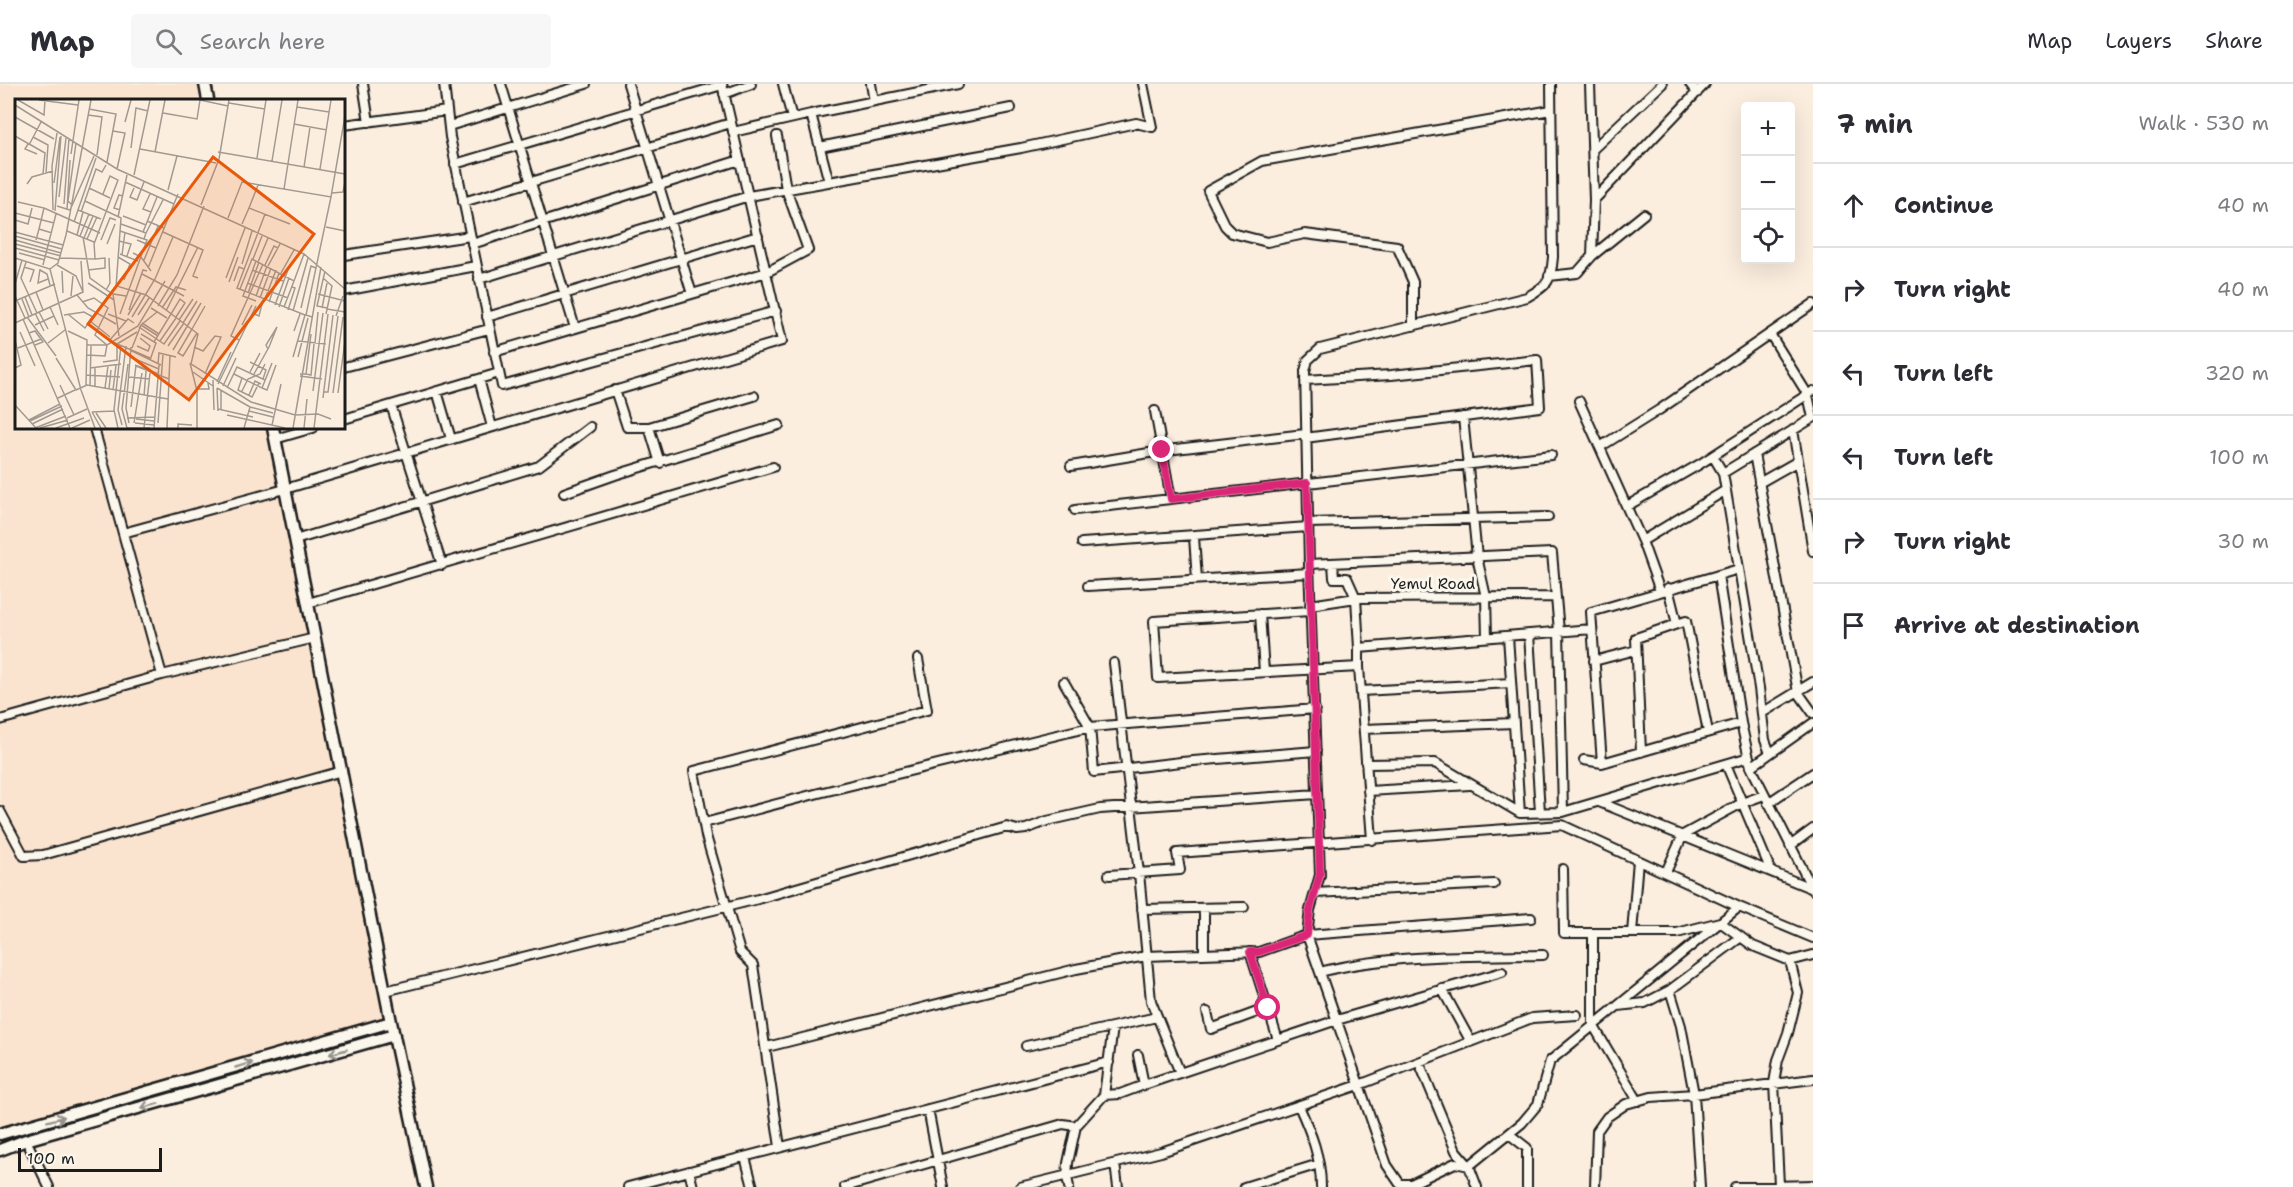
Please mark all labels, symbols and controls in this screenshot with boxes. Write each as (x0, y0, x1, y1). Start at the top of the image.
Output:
search box (131, 14, 551, 68)
text: Map (30, 22, 95, 60)
icon: search (152, 25, 185, 58)
text: Search here (200, 27, 325, 56)
text: Map (2027, 27, 2072, 55)
text: Layers (2105, 27, 2172, 55)
text: Share (2205, 27, 2263, 55)
inset map (15, 99, 345, 429)
map controls (1741, 102, 1795, 264)
button: + (1741, 102, 1795, 156)
text: 7 min (1837, 106, 1913, 141)
text: Walk · 530 m (2138, 110, 2269, 136)
button: − (1741, 156, 1795, 210)
icon: ahead (1837, 189, 1870, 222)
text: Continue (1894, 191, 1994, 220)
text: 40 m (2217, 192, 2269, 218)
button: locate (1741, 210, 1795, 264)
icon: right (1837, 273, 1870, 306)
text: Turn right (1894, 275, 2011, 304)
text: 40 m (2217, 276, 2269, 302)
icon: left (1837, 357, 1870, 390)
text: Turn left (1894, 359, 1993, 388)
text: 320 m (2205, 360, 2269, 386)
route end (1148, 436, 1174, 462)
icon: left (1837, 441, 1870, 474)
text: Turn left (1894, 443, 1993, 472)
text: 100 m (2209, 444, 2269, 470)
icon: right (1837, 525, 1870, 558)
text: Turn right (1894, 527, 2011, 556)
text: 30 m (2217, 528, 2269, 554)
street label: Yemul Road (1391, 574, 1476, 594)
icon: arrive (1837, 609, 1870, 642)
text: Arrive at destination (1894, 611, 2140, 640)
route start (1254, 994, 1280, 1020)
one-way arrow (329, 1047, 348, 1058)
one-way arrow (234, 1058, 253, 1070)
one-way arrow (141, 1101, 160, 1112)
one-way arrow (46, 1112, 65, 1124)
scale bar (18, 1145, 162, 1172)
text: 100 m (27, 1148, 75, 1169)

